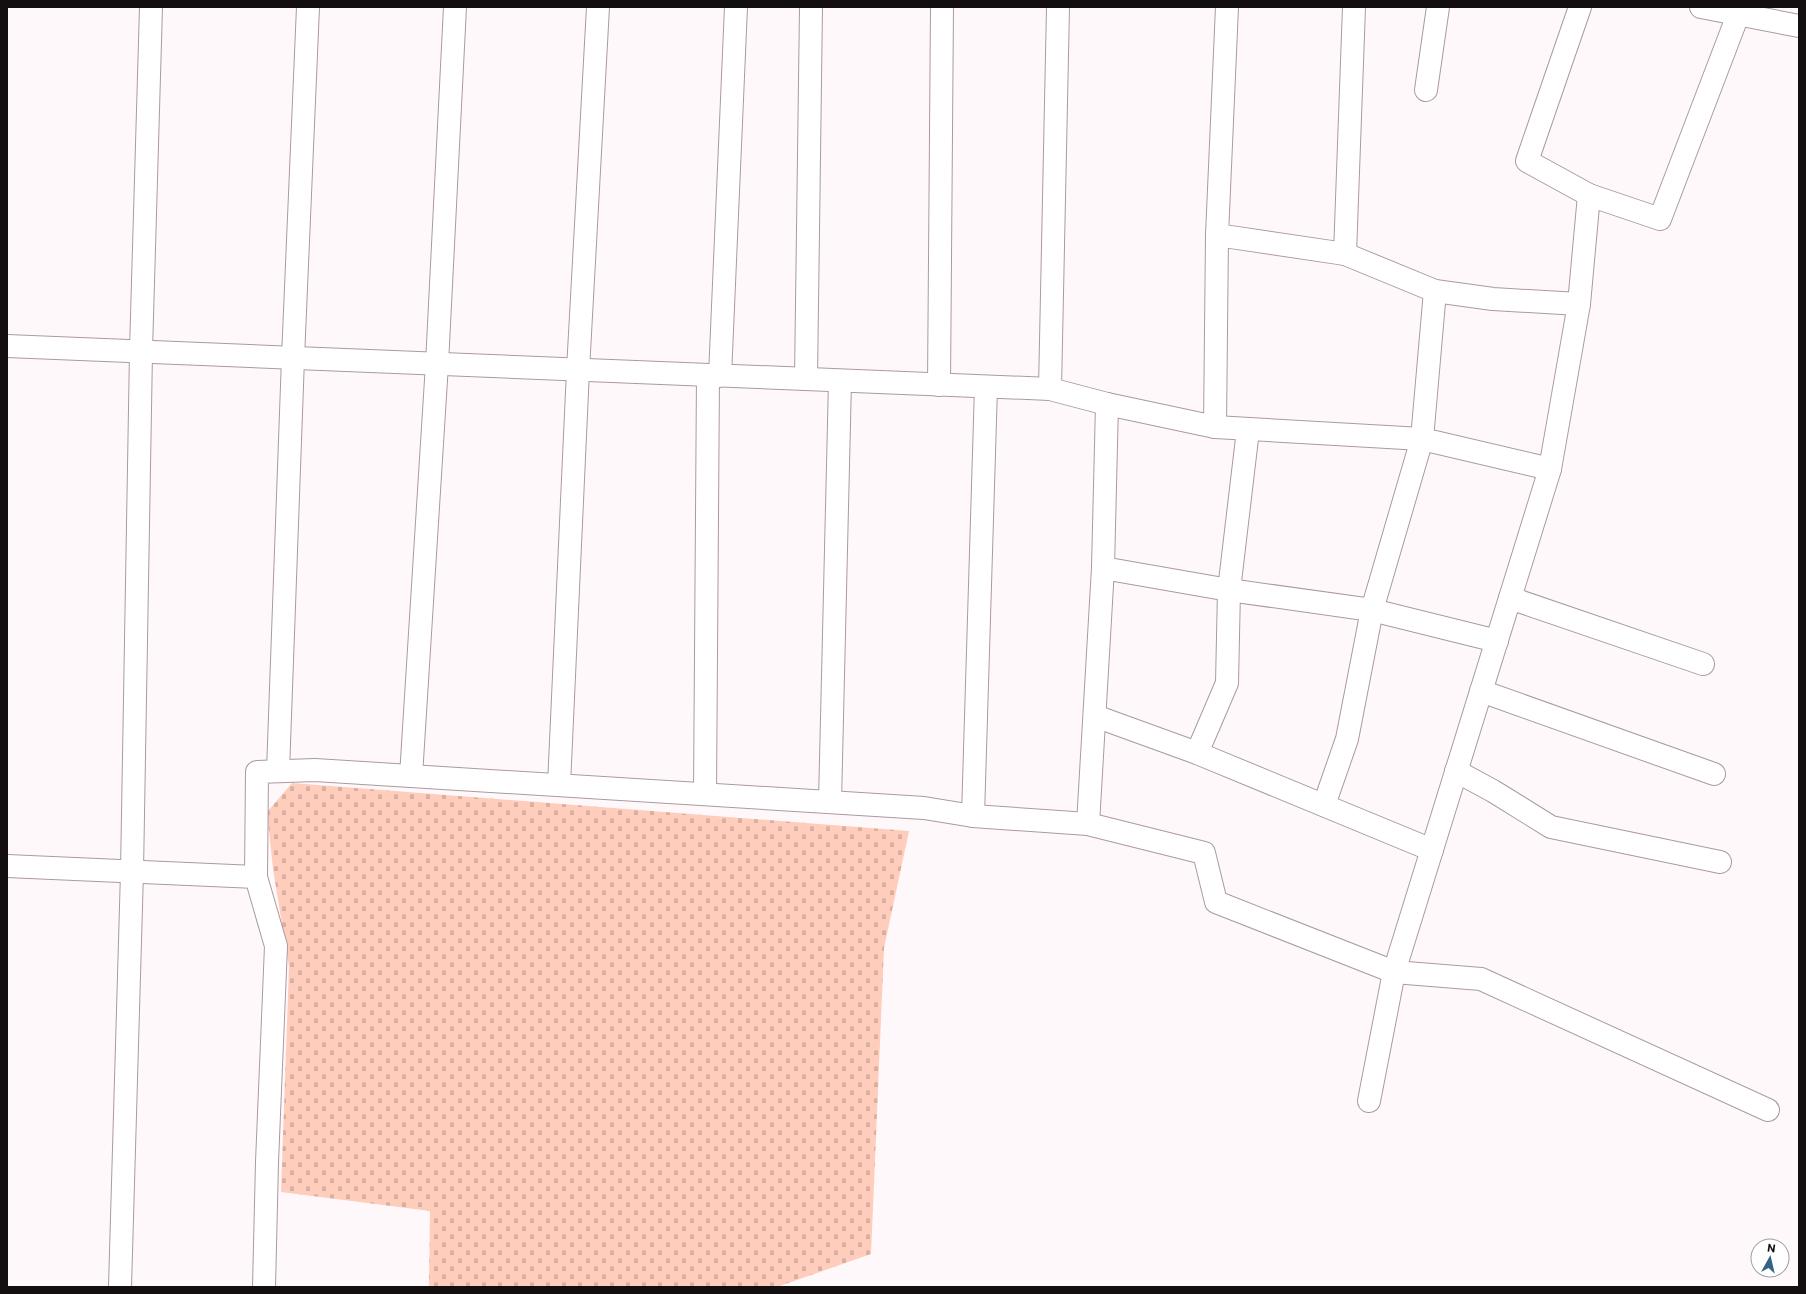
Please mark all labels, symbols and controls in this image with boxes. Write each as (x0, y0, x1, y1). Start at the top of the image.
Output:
north arrow (1750, 1238, 1790, 1278)
text: N (1766, 1241, 1776, 1255)

